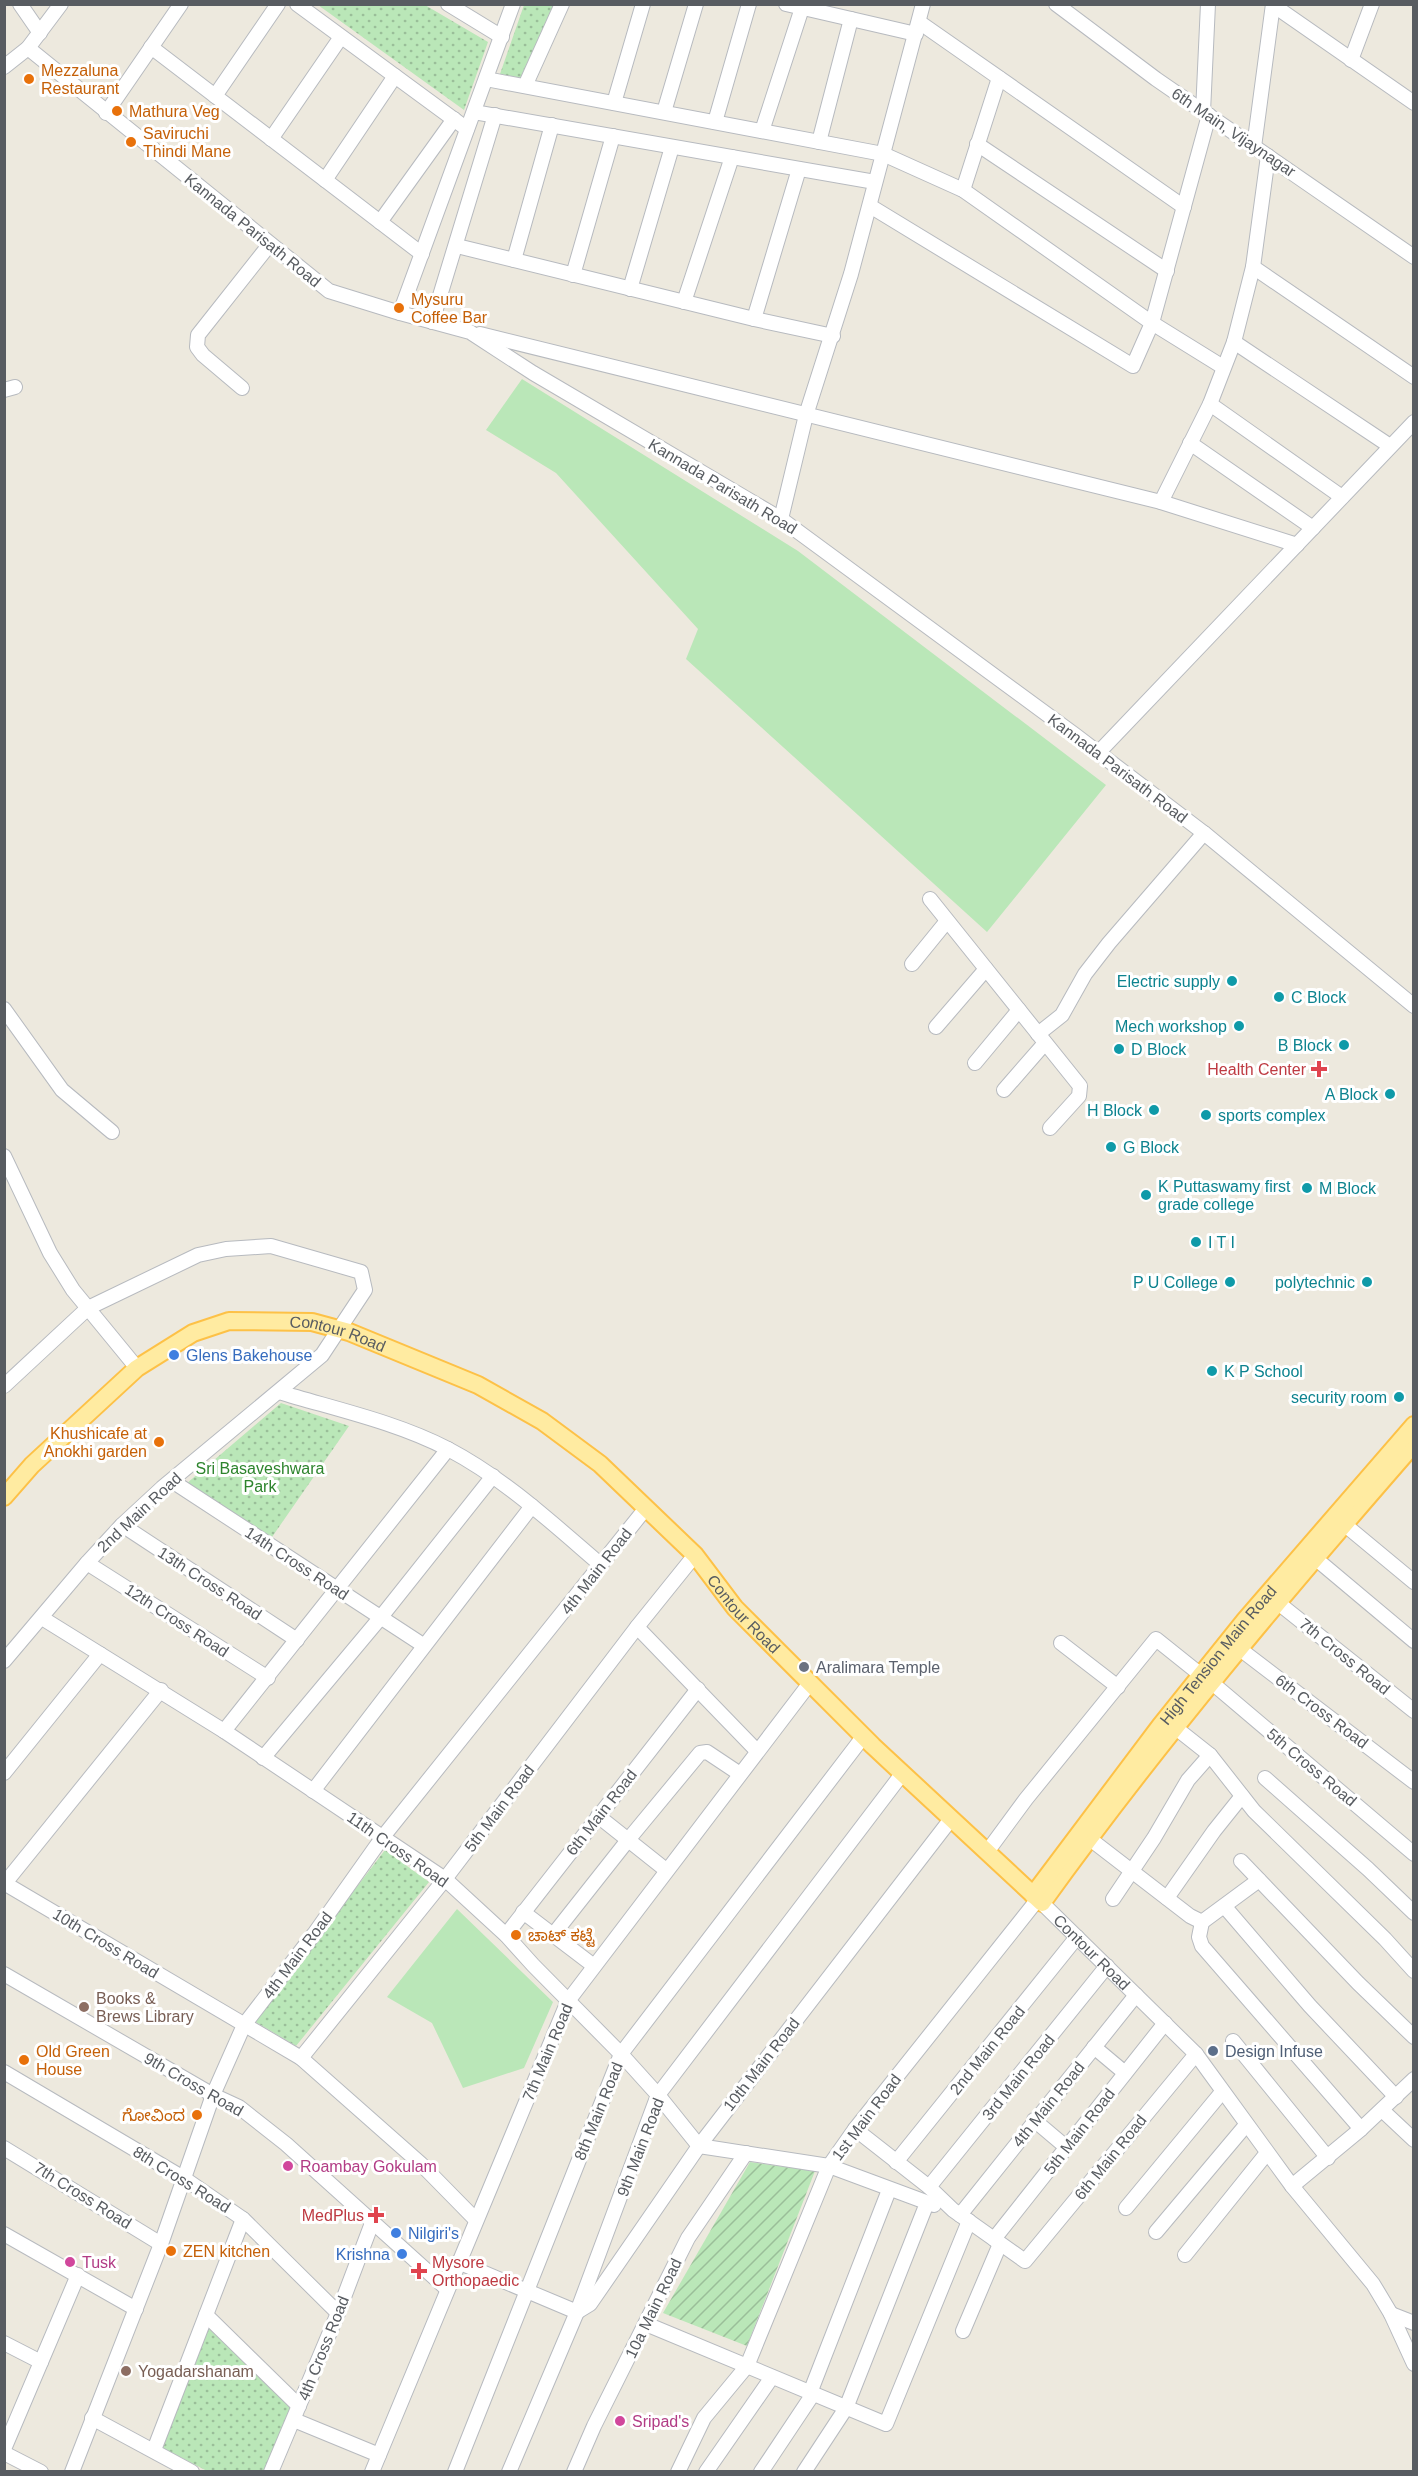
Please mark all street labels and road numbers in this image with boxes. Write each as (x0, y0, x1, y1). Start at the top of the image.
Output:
street label: 6th Main, Vijaynagar (1169, 85, 1299, 181)
street label: Kannada Parisath Road (181, 170, 324, 290)
street label: Kannada Parisath Road (646, 435, 800, 537)
street label: Kannada Parisath Road (1045, 710, 1191, 826)
street label: Contour Road (290, 1314, 388, 1355)
street label: 2nd Main Road (94, 1469, 185, 1556)
street label: 14th Cross Road (242, 1524, 352, 1603)
street label: 4th Main Road (558, 1525, 635, 1618)
street label: 13th Cross Road (155, 1544, 265, 1623)
street label: Contour Road (704, 1572, 783, 1657)
street label: 12th Cross Road (122, 1581, 232, 1660)
street label: High Tension Main Road (1157, 1582, 1280, 1728)
street label: 7th Cross Road (1296, 1615, 1393, 1698)
street label: 6th Cross Road (1272, 1671, 1371, 1752)
street label: 5th Cross Road (1264, 1725, 1360, 1810)
street label: 5th Main Road (461, 1762, 538, 1855)
street label: 6th Main Road (563, 1766, 640, 1859)
street label: 11th Cross Road (344, 1808, 451, 1890)
street label: 10th Cross Road (50, 1905, 162, 1982)
street label: 4th Main Road (259, 1909, 336, 2002)
street label: Contour Road (1050, 1911, 1133, 1993)
street label: 7th Main Road (519, 2001, 576, 2103)
street label: 2nd Main Road (947, 2003, 1028, 2098)
street label: 10th Main Road (720, 2015, 803, 2114)
street label: 3rd Main Road (979, 2031, 1058, 2123)
street label: 9th Cross Road (141, 2049, 246, 2120)
street label: 4th Main Road (1009, 2059, 1088, 2150)
street label: 8th Main Road (571, 2060, 626, 2163)
street label: 1st Main Road (829, 2071, 904, 2164)
street label: 5th Main Road (1041, 2085, 1118, 2178)
street label: 9th Main Road (614, 2096, 667, 2199)
street label: 6th Main Road (1071, 2112, 1150, 2203)
street label: 8th Cross Road (130, 2143, 233, 2216)
street label: 7th Cross Road (31, 2159, 134, 2232)
street label: 10a Main Road (622, 2256, 685, 2361)
street label: 4th Cross Road (295, 2293, 352, 2403)

